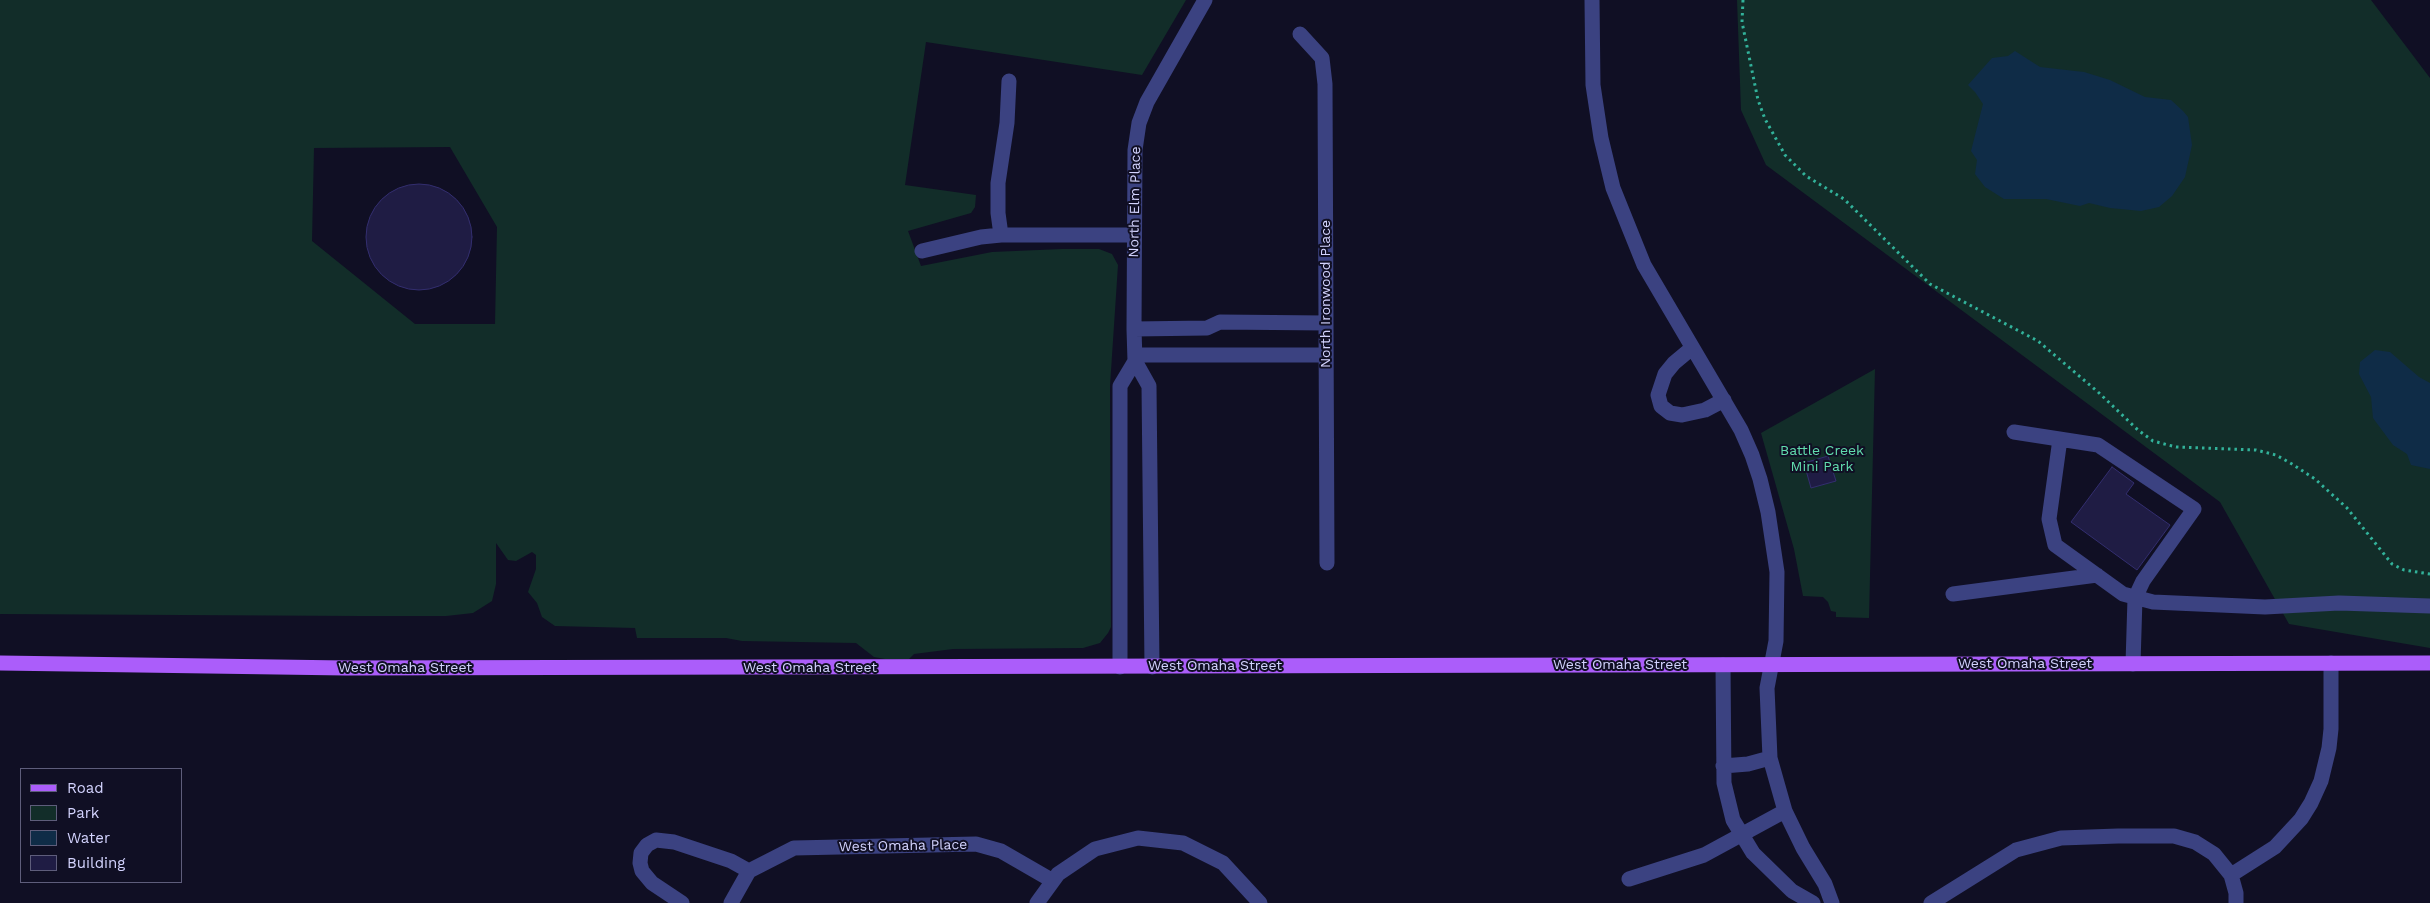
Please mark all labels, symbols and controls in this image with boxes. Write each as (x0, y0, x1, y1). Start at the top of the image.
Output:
street label: North Elm Place (1126, 146, 1144, 258)
street label: North Ironwood Place (1318, 220, 1334, 368)
park label: Battle Creek Mini Park (1780, 443, 1864, 476)
street label: West Omaha Street (1958, 656, 2092, 672)
street label: West Omaha Street (1553, 657, 1687, 673)
street label: West Omaha Street (1148, 658, 1282, 674)
street label: West Omaha Street (338, 660, 472, 676)
street label: West Omaha Street (743, 660, 877, 676)
legend (20, 768, 182, 883)
text: Road (67, 779, 104, 797)
text: Park (67, 804, 99, 822)
text: Water (67, 829, 110, 847)
street label: West Omaha Place (838, 836, 968, 856)
text: Building (67, 854, 125, 872)

